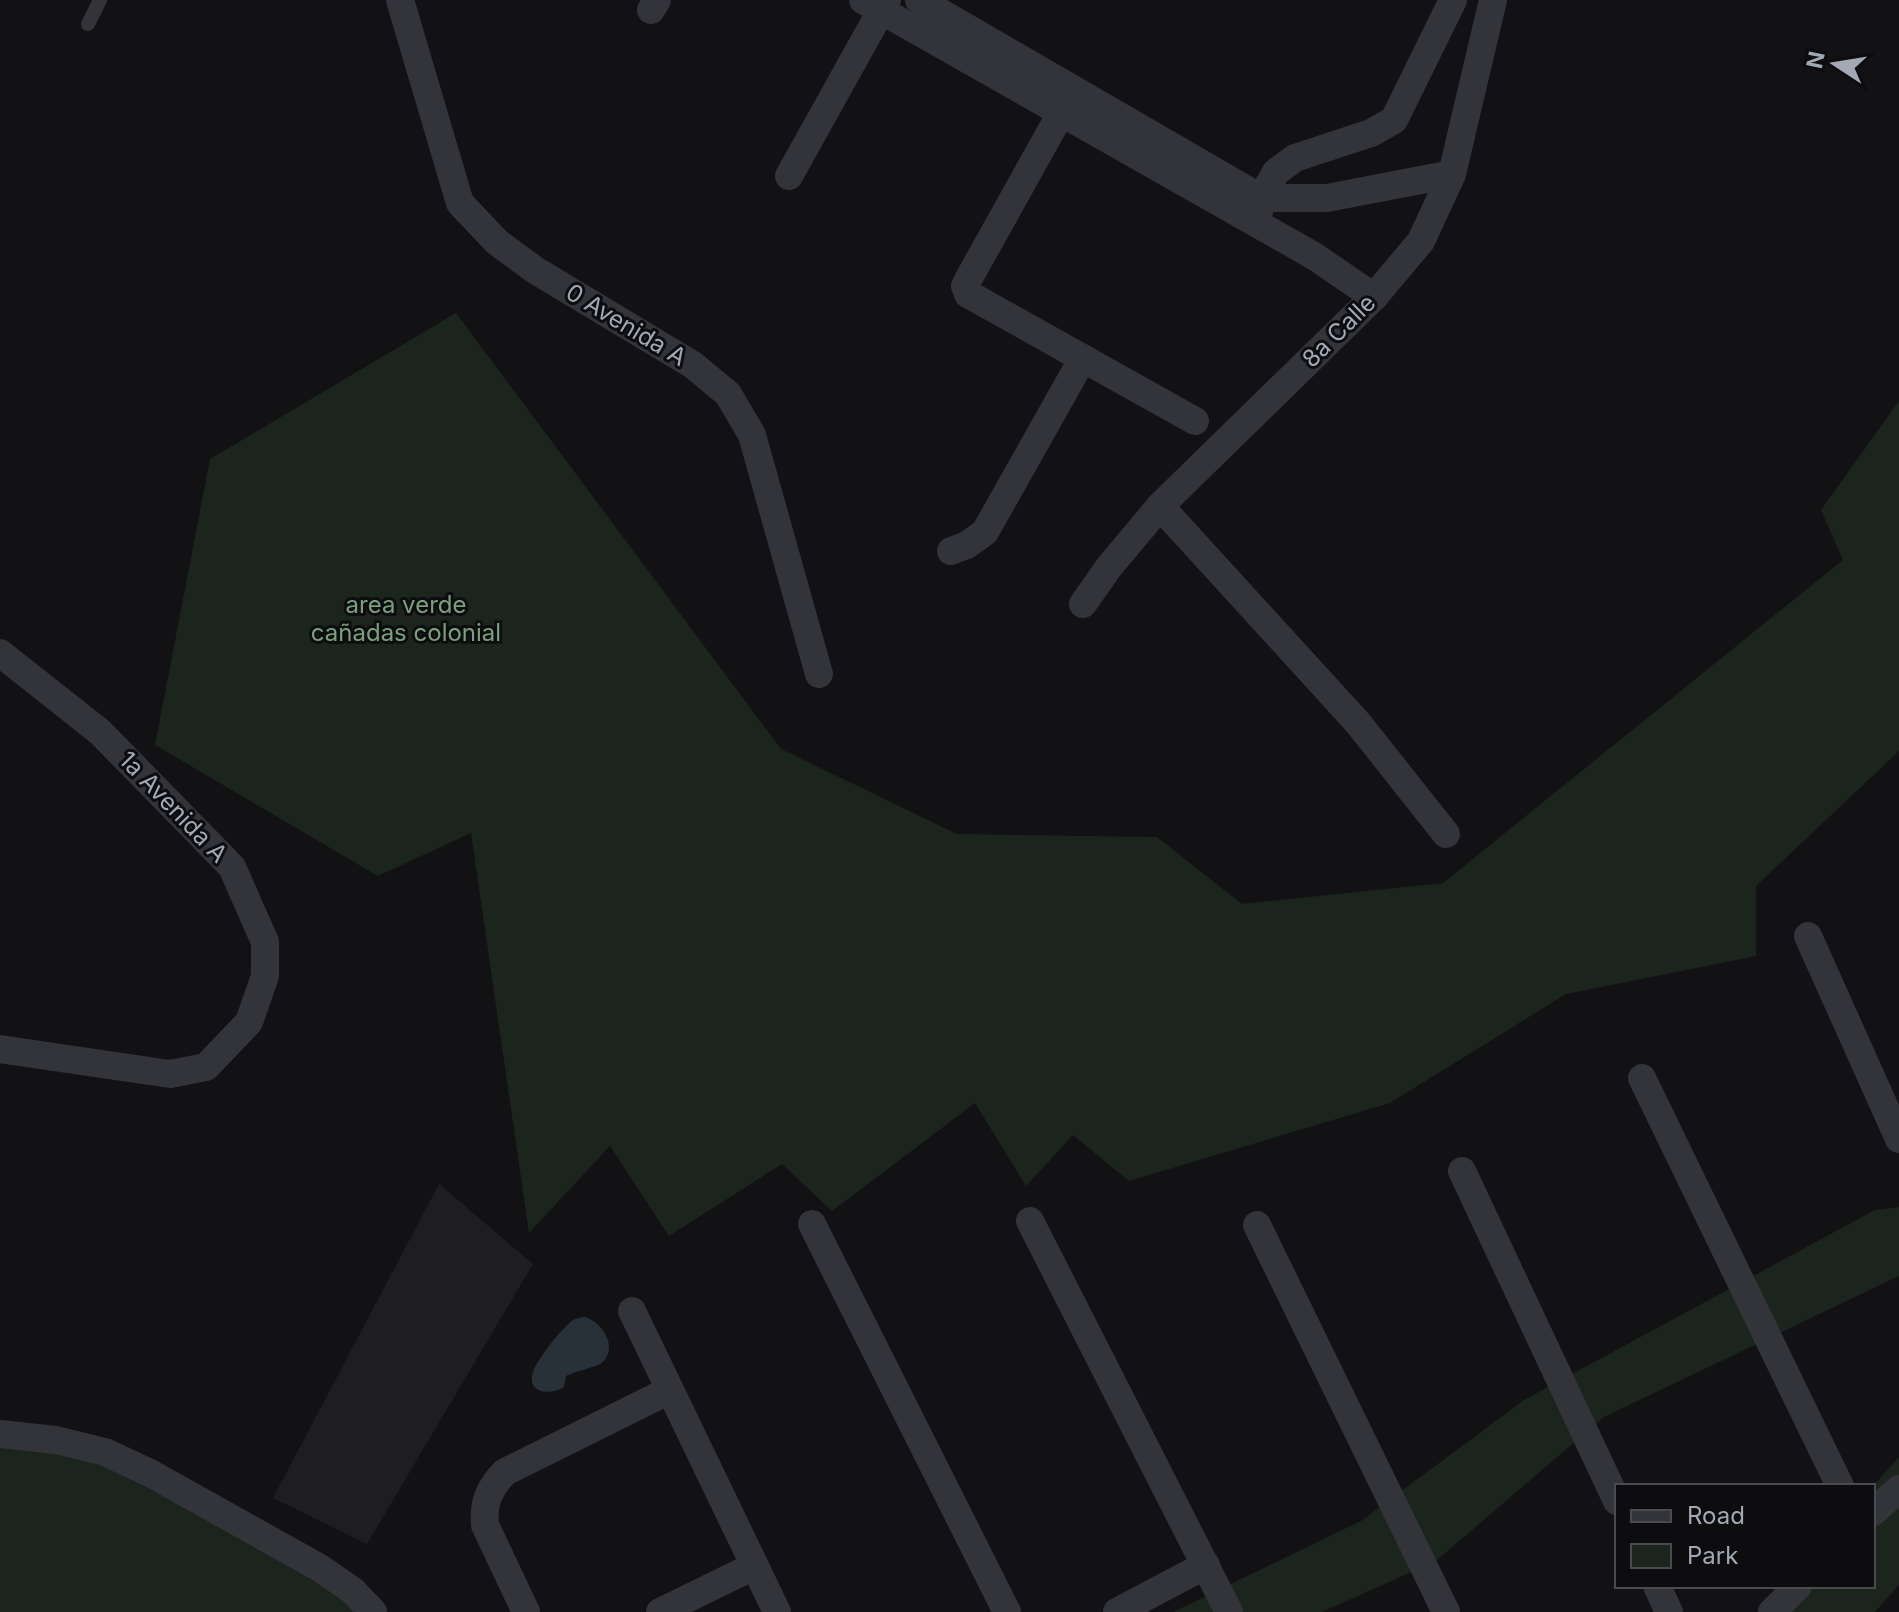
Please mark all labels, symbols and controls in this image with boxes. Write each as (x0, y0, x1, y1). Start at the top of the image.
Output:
north arrow (1795, 24, 1875, 104)
text: N (1801, 49, 1830, 71)
street label: 0 Avenida A (561, 277, 692, 372)
street label: 8a Calle (1296, 288, 1381, 373)
park label: area verde cañadas colonial (311, 590, 501, 647)
street label: 1a Avenida A (113, 745, 234, 868)
legend (1615, 1484, 1875, 1588)
text: Road (1687, 1501, 1745, 1530)
text: Park (1687, 1541, 1738, 1570)

